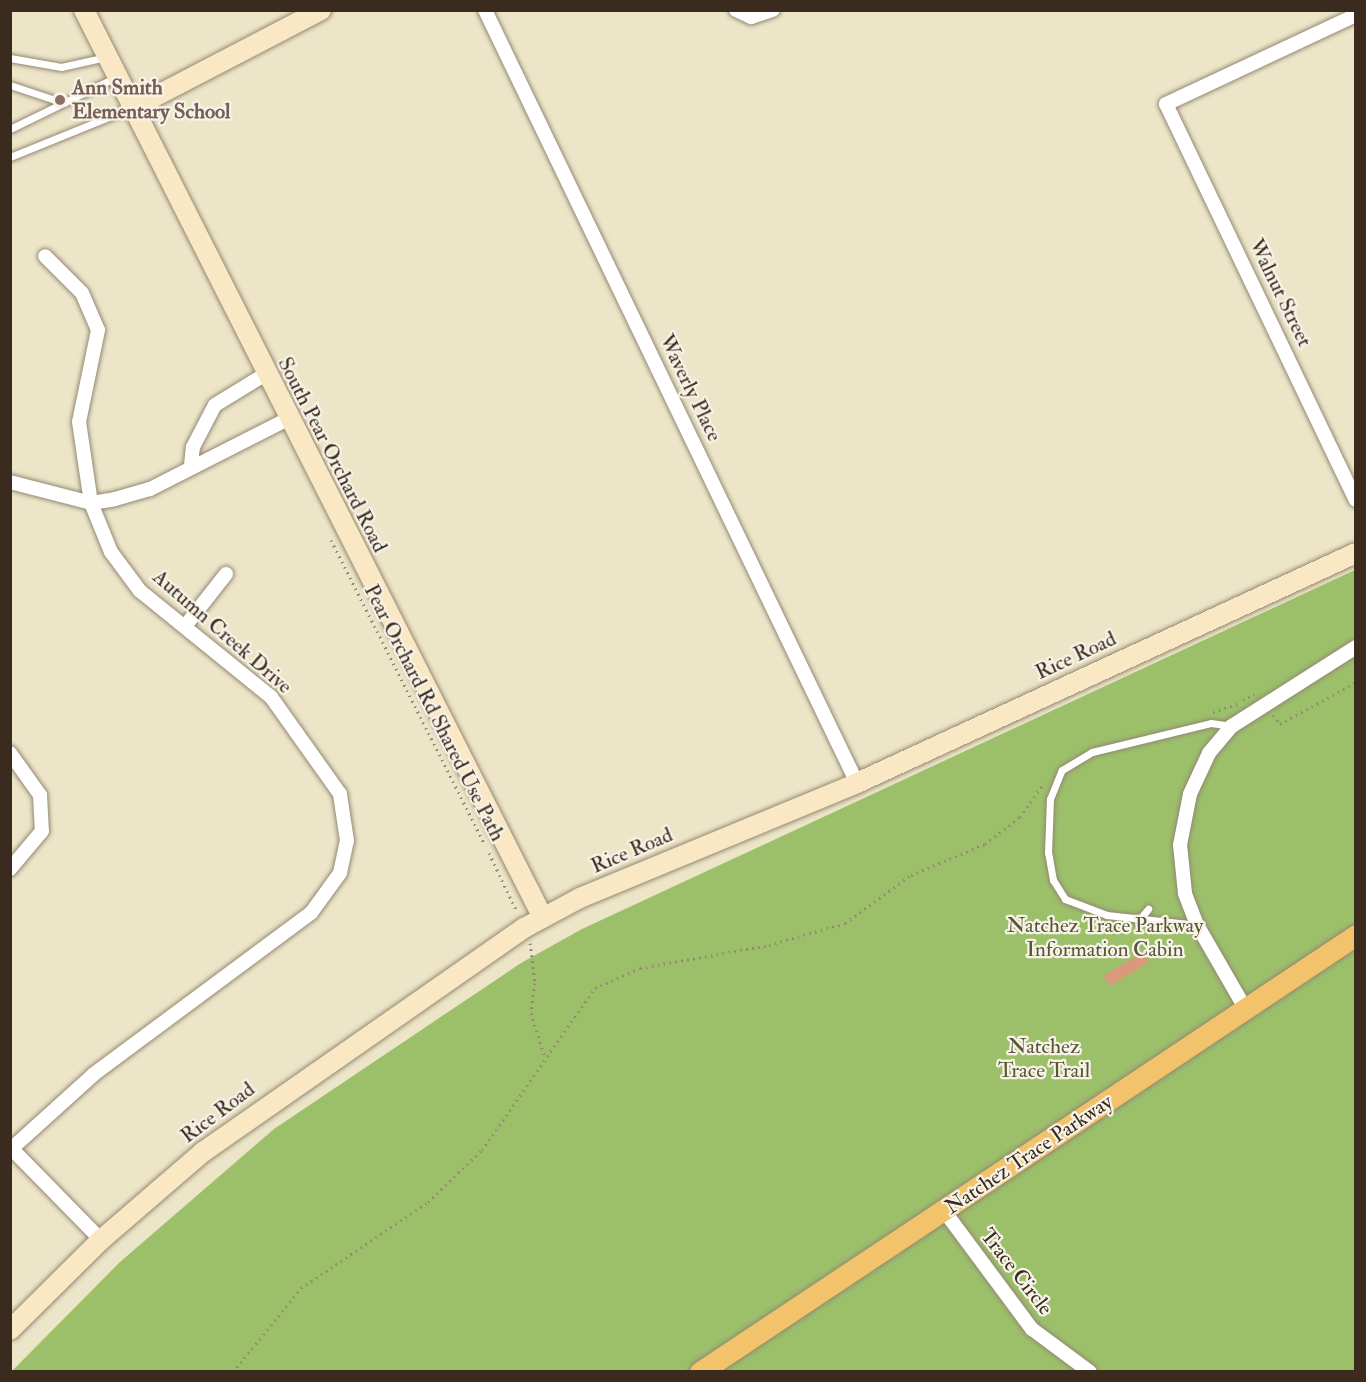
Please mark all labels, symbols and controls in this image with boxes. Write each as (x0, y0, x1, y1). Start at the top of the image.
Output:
place label: Ann Smith Elementary School (72, 75, 230, 125)
marker: Ann Smith Elementary School (53, 93, 67, 107)
street label: Walnut Street (1243, 235, 1317, 351)
street label: Waverly Place (653, 330, 727, 446)
street label: South Pear Orchard Road (272, 353, 392, 557)
street label: Autumn Creek Drive (147, 565, 297, 699)
street label: Pear Orchard Rd Shared Use Path (358, 580, 510, 846)
street label: Rice Road (1032, 626, 1120, 686)
street label: Rice Road (587, 823, 677, 879)
park label: Natchez Trace Parkway Information Cabin (1007, 913, 1203, 963)
park label: Natchez Trace Trail (998, 1034, 1090, 1084)
street label: Rice Road (176, 1077, 260, 1149)
street label: Natchez Trace Parkway (940, 1090, 1118, 1220)
street label: Trace Circle (975, 1224, 1057, 1320)

